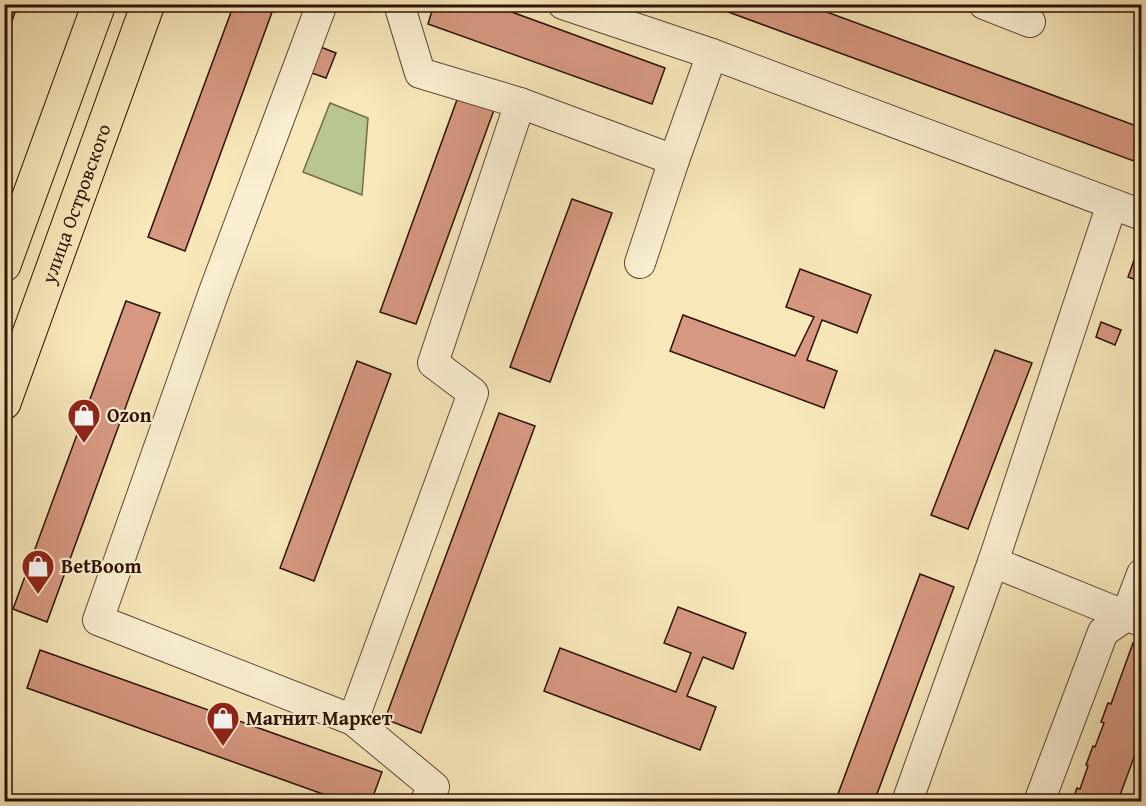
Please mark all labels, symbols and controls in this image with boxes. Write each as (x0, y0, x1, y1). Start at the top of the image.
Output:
street label: улица Островского (33, 119, 118, 288)
shop icon: Ozon (66, 397, 102, 444)
place label: Ozon (107, 400, 152, 429)
shop icon: BetBoom (20, 548, 56, 595)
place label: BetBoom (61, 551, 142, 580)
shop icon: Магнит Маркет (205, 700, 241, 747)
place label: Магнит Маркет (246, 703, 393, 732)

